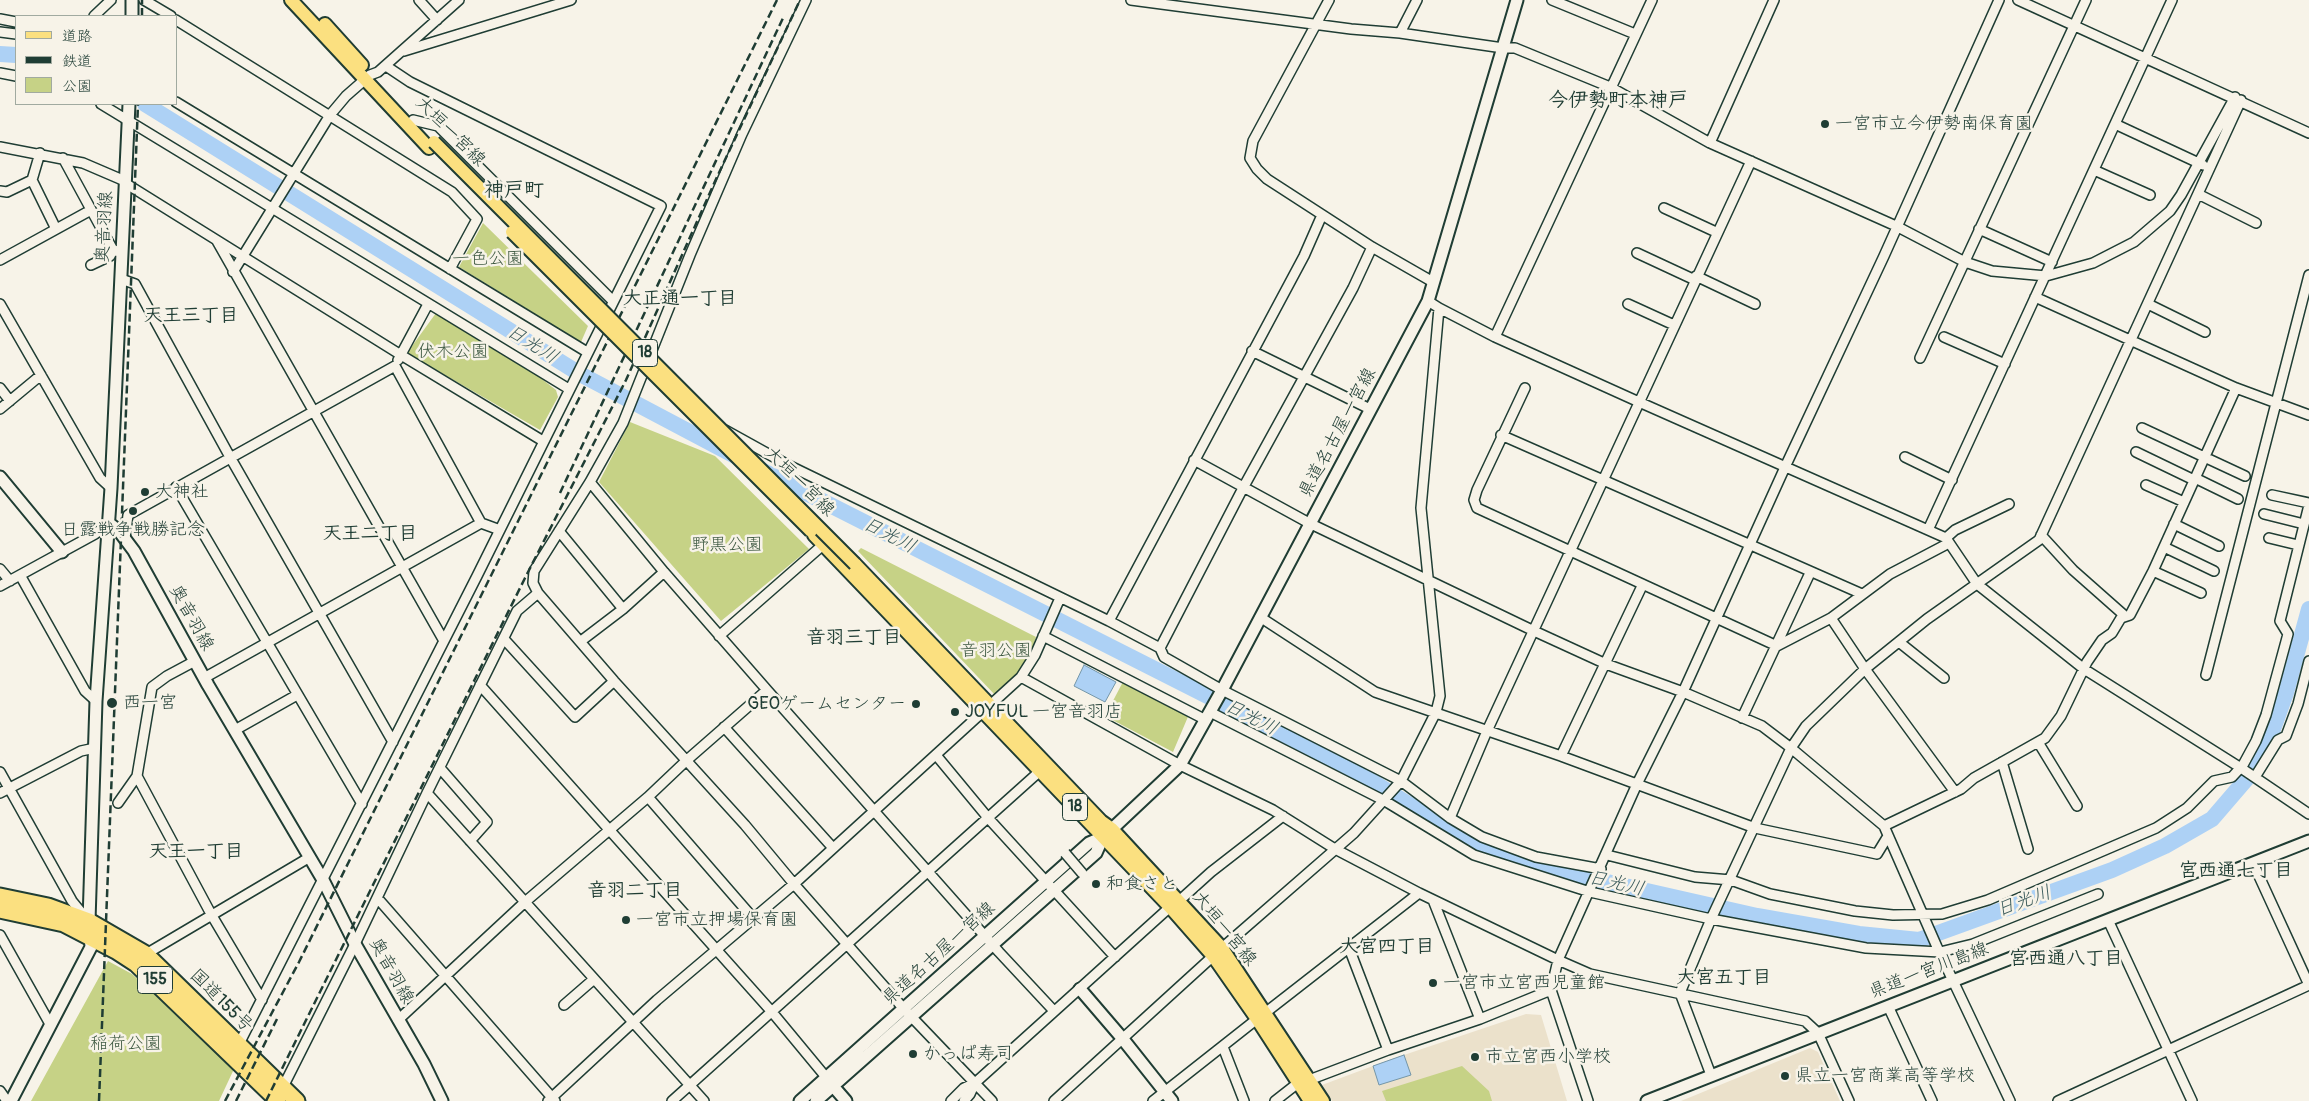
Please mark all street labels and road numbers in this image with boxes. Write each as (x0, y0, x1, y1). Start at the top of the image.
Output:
street label: 大垣一宮線 (411, 93, 489, 171)
street label: 奥音羽線 (92, 190, 118, 264)
road number: 18 (632, 339, 658, 366)
street label: 県道名古屋一宮線 (1295, 364, 1381, 502)
street label: 大垣一宮線 (760, 443, 838, 521)
street label: 奥音羽線 (164, 581, 218, 655)
road number: 18 (1062, 794, 1088, 820)
street label: 大垣一宮線 (1187, 887, 1261, 971)
street label: 県道名古屋一宮線 (878, 898, 1000, 1010)
street label: 奥音羽線 (364, 934, 418, 1008)
street label: 県道一宮川島線 (1866, 938, 1992, 1004)
street label: 国道155号 (185, 965, 257, 1037)
road number: 155 (138, 966, 172, 994)

